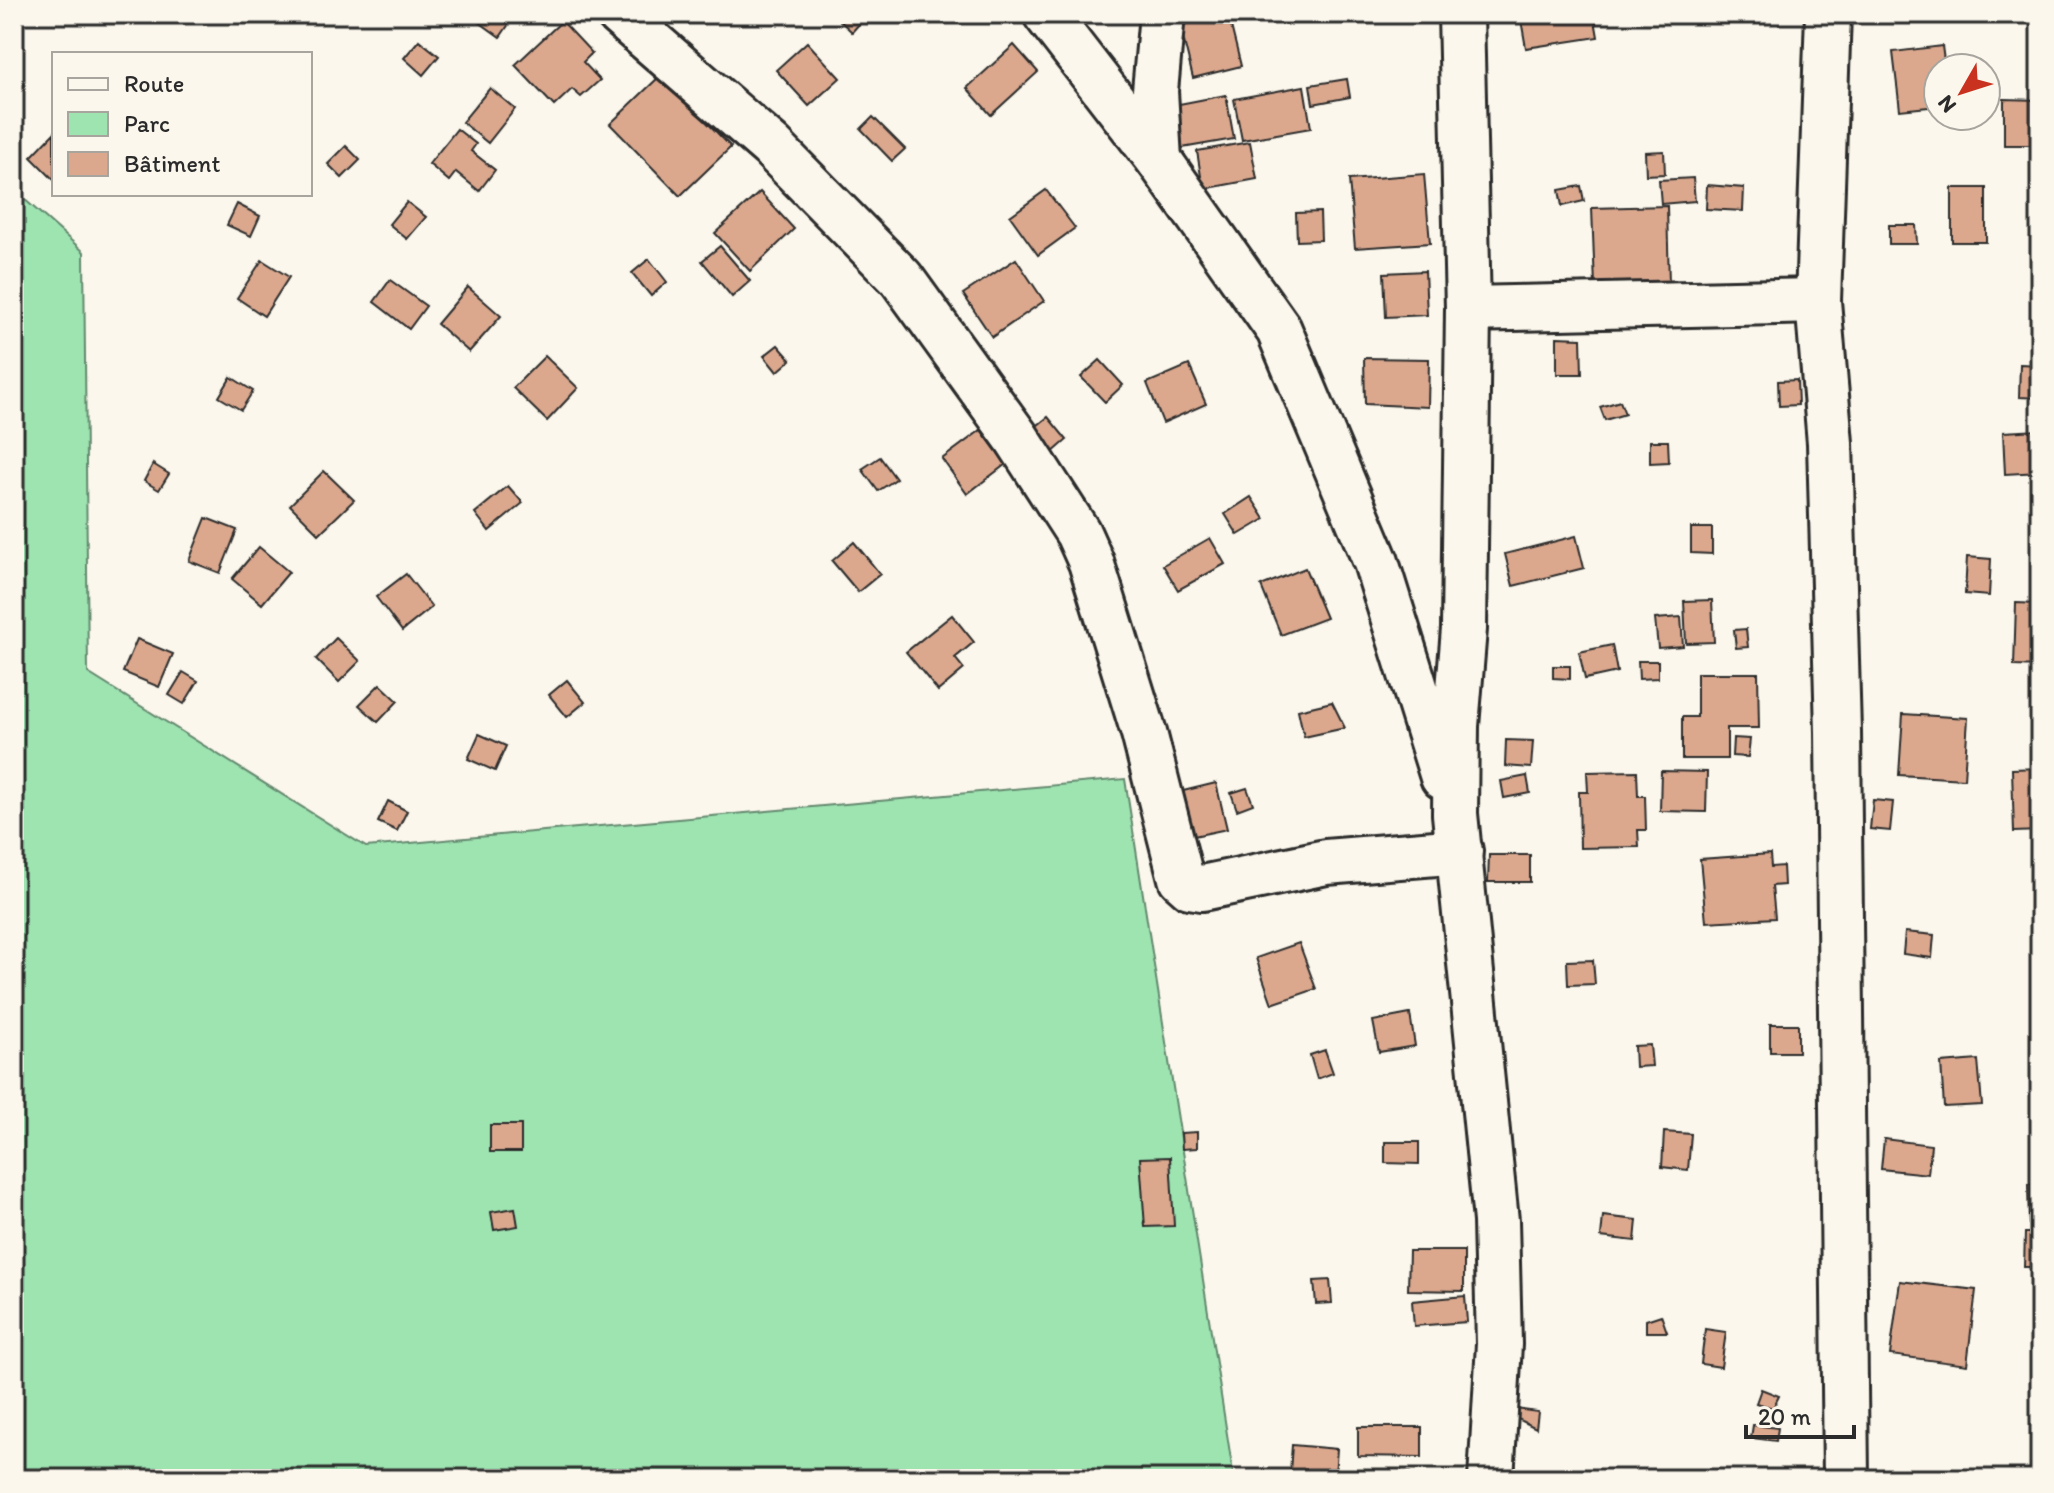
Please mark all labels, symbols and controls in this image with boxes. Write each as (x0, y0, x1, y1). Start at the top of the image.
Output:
legend (52, 52, 312, 196)
north arrow (1922, 52, 2002, 132)
text: Route (124, 69, 184, 98)
text: N (1932, 90, 1962, 119)
text: Parc (124, 109, 170, 138)
text: Bâtiment (124, 149, 220, 178)
scale bar (1746, 1389, 1854, 1439)
text: 20 m (1758, 1402, 1811, 1431)

